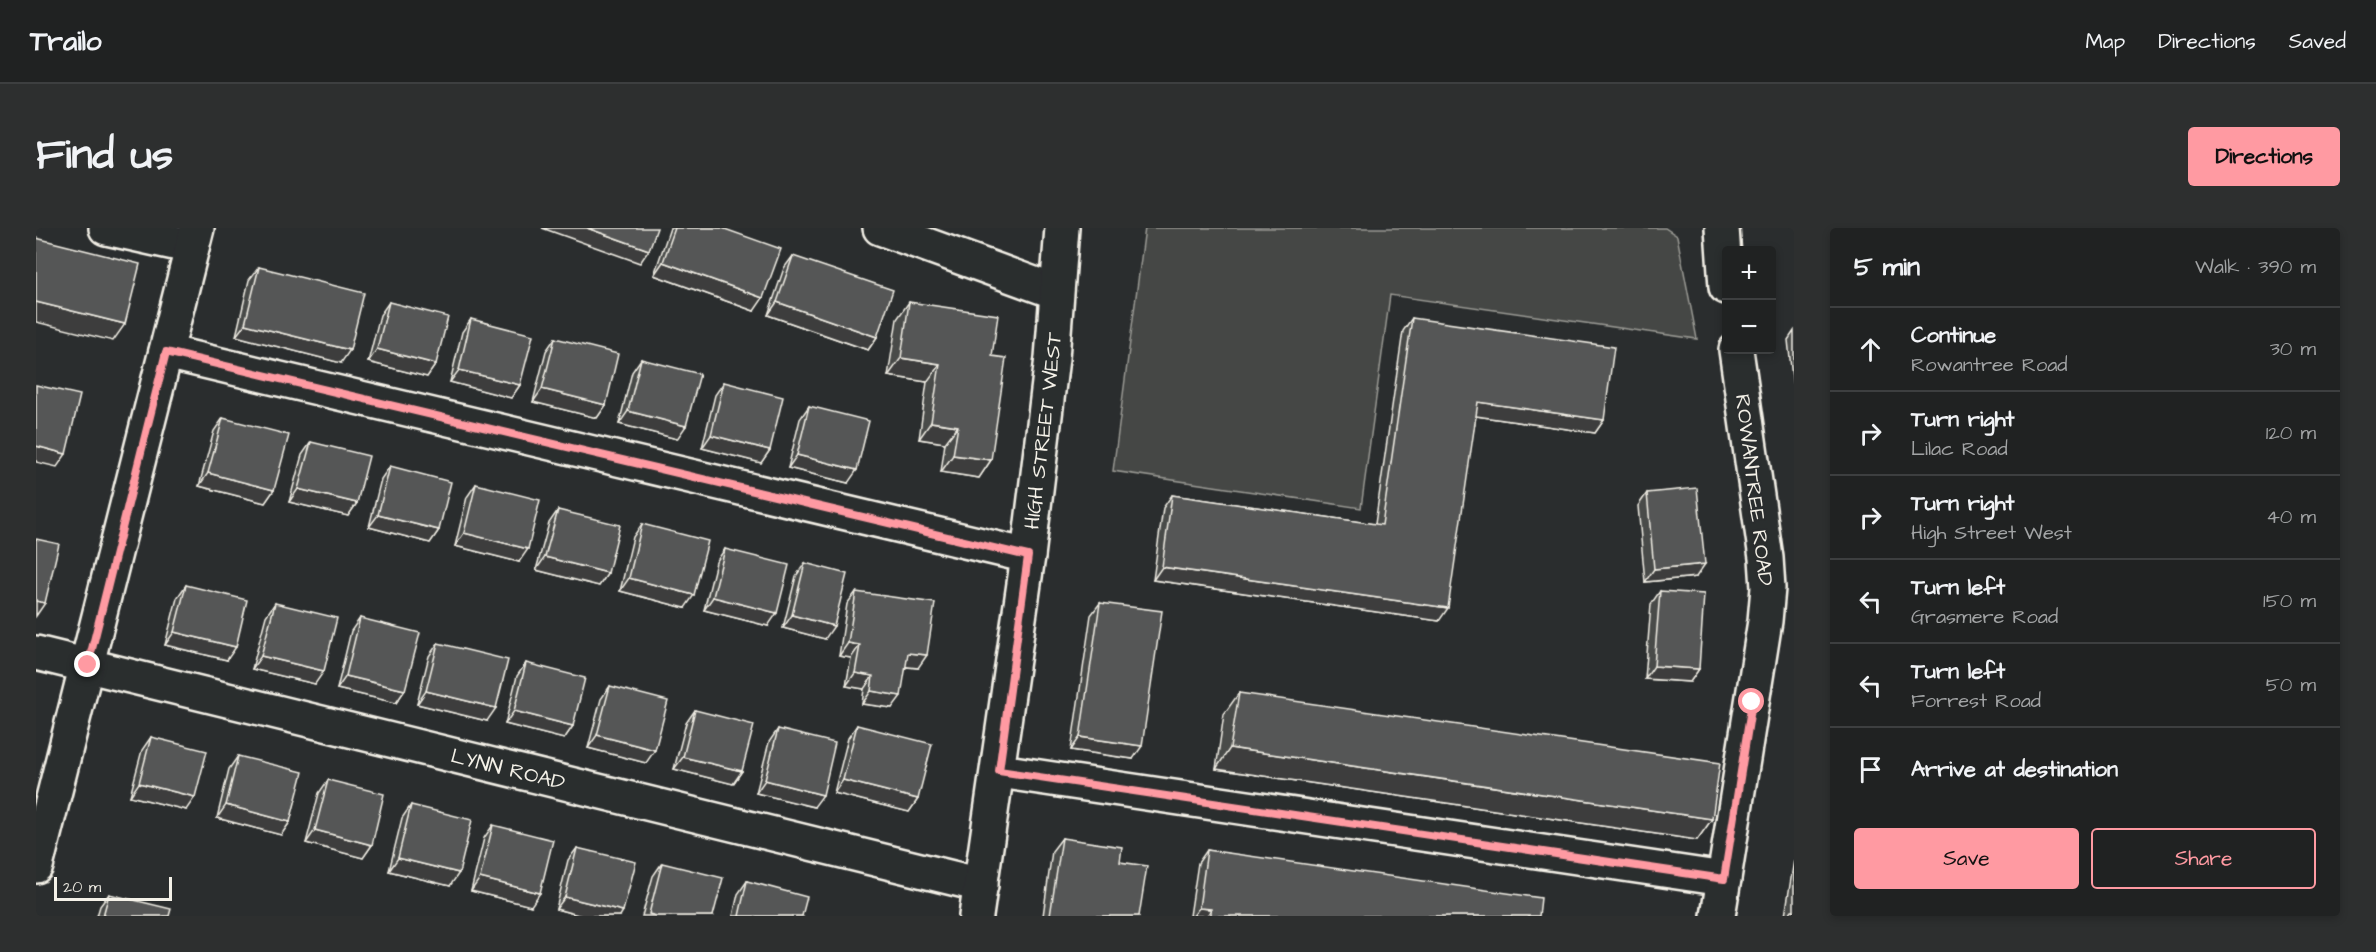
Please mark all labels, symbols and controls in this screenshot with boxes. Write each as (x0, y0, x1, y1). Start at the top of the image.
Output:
text: Trailo (30, 22, 102, 61)
text: Map (2085, 27, 2125, 56)
text: Directions (2158, 27, 2256, 56)
text: Saved (2289, 27, 2346, 56)
text: Find us (36, 127, 173, 185)
button: Directions (2188, 127, 2340, 186)
map controls (1722, 246, 1776, 354)
button: + (1722, 246, 1776, 300)
text: 5 min (1854, 249, 1920, 285)
text: Walk · 390 m (2195, 253, 2316, 281)
button: − (1722, 300, 1776, 354)
text: Continue (1911, 320, 1996, 351)
street label: HIGH STREET WEST (1017, 330, 1069, 531)
icon: ahead (1854, 333, 1887, 366)
text: 30 m (2270, 335, 2316, 363)
text: Rowantree Road (1911, 351, 2068, 379)
street label: ROWANTREE ROAD (1728, 393, 1780, 588)
text: Turn right (1911, 404, 2014, 435)
icon: right (1854, 417, 1887, 450)
text: 120 m (2266, 419, 2316, 447)
text: Lilac Road (1911, 435, 2008, 463)
text: Turn right (1911, 488, 2014, 519)
icon: right (1854, 501, 1887, 534)
text: 40 m (2266, 503, 2316, 531)
text: High Street West (1911, 519, 2072, 547)
text: Turn left (1911, 572, 2005, 603)
icon: left (1854, 585, 1887, 618)
text: 150 m (2263, 587, 2316, 615)
text: Grasmere Road (1911, 603, 2058, 631)
route end (74, 651, 100, 677)
text: Turn left (1911, 656, 2005, 687)
icon: left (1854, 669, 1887, 702)
text: 50 m (2266, 671, 2316, 699)
text: Forrest Road (1911, 687, 2041, 715)
route start (1738, 688, 1764, 714)
street label: LYNN ROAD (448, 741, 568, 797)
icon: arrive (1854, 753, 1887, 786)
text: Arrive at destination (1911, 754, 2118, 785)
button: Save (1854, 828, 2079, 889)
button: Share (2091, 828, 2316, 889)
scale bar (54, 874, 172, 902)
text: 20 m (63, 876, 101, 898)

